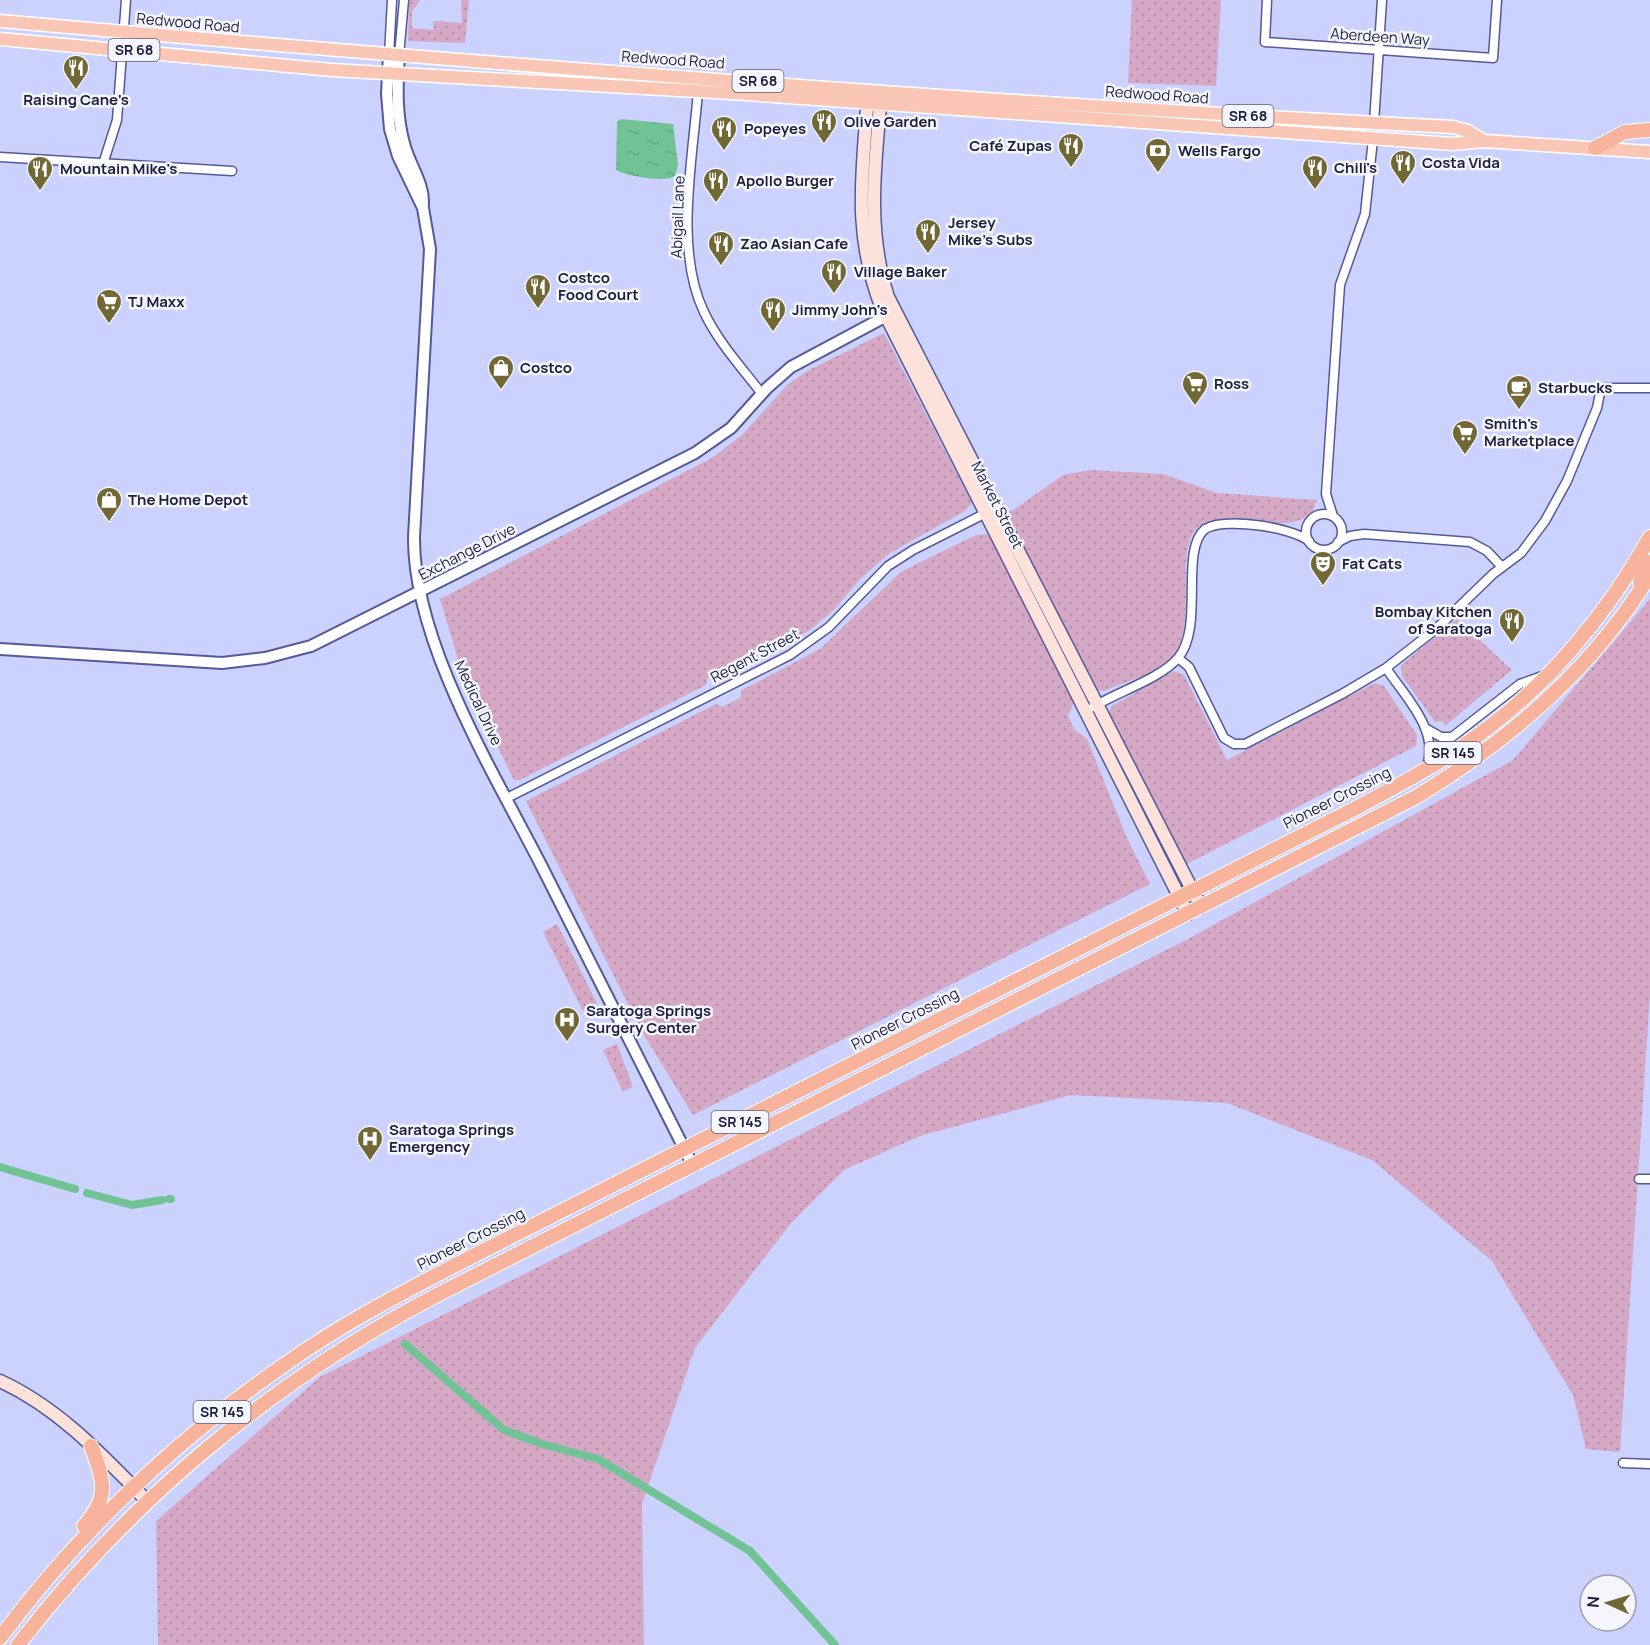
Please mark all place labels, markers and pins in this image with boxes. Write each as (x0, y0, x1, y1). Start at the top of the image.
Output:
restaurant icon: Raising Cane's (61, 53, 91, 91)
place label: Raising Cane's (23, 89, 129, 110)
restaurant icon: Olive Garden (809, 107, 839, 145)
place label: Olive Garden (844, 111, 937, 132)
restaurant icon: Popeyes (709, 114, 739, 152)
place label: Popeyes (744, 118, 806, 139)
restaurant icon: Café Zupas (1056, 131, 1086, 169)
place label: Café Zupas (969, 135, 1052, 156)
bank icon: Wells Fargo (1143, 136, 1173, 174)
place label: Wells Fargo (1178, 140, 1261, 161)
restaurant icon: Costa Vida (1388, 148, 1418, 186)
place label: Costa Vida (1422, 152, 1500, 173)
restaurant icon: Chili's (1300, 153, 1330, 191)
restaurant icon: Mountain Mike's (25, 154, 55, 192)
place label: Chili's (1334, 157, 1377, 178)
place label: Mountain Mike's (60, 158, 177, 179)
restaurant icon: Apollo Burger (701, 166, 731, 204)
place label: Apollo Burger (736, 170, 834, 191)
place label: Jersey Mike's Subs (948, 212, 1033, 250)
restaurant icon: Jersey Mike's Subs (913, 217, 943, 255)
restaurant icon: Zao Asian Cafe (706, 229, 736, 267)
place label: Zao Asian Cafe (740, 233, 848, 254)
restaurant icon: Village Baker (819, 257, 849, 295)
place label: Village Baker (854, 261, 947, 282)
place label: Costco Food Court (558, 267, 639, 305)
restaurant icon: Costco Food Court (523, 272, 553, 310)
supermarket icon: TJ Maxx (94, 287, 124, 325)
place label: TJ Maxx (128, 291, 185, 312)
restaurant icon: Jimmy John's (758, 295, 788, 333)
place label: Jimmy John's (792, 299, 888, 320)
shop icon: Costco (486, 353, 516, 391)
place label: Costco (520, 357, 572, 378)
supermarket icon: Ross (1180, 369, 1210, 407)
place label: Ross (1214, 373, 1249, 394)
cafe icon: Starbucks (1504, 373, 1534, 411)
place label: Starbucks (1538, 377, 1612, 398)
place label: Smith's Marketplace (1484, 413, 1574, 451)
supermarket icon: Smith's Marketplace (1450, 418, 1480, 456)
shop icon: The Home Depot (94, 485, 124, 523)
place label: The Home Depot (128, 489, 248, 510)
theatre icon: Fat Cats (1308, 549, 1338, 587)
place label: Fat Cats (1342, 553, 1402, 574)
place label: Bombay Kitchen of Saratoga (1375, 601, 1492, 639)
restaurant icon: Bombay Kitchen of Saratoga (1497, 606, 1527, 644)
place label: Saratoga Springs Surgery Center (586, 1000, 711, 1038)
hospital icon: Saratoga Springs Surgery Center (552, 1005, 582, 1043)
place label: Saratoga Springs Emergency (389, 1119, 514, 1157)
hospital icon: Saratoga Springs Emergency (355, 1124, 385, 1162)

